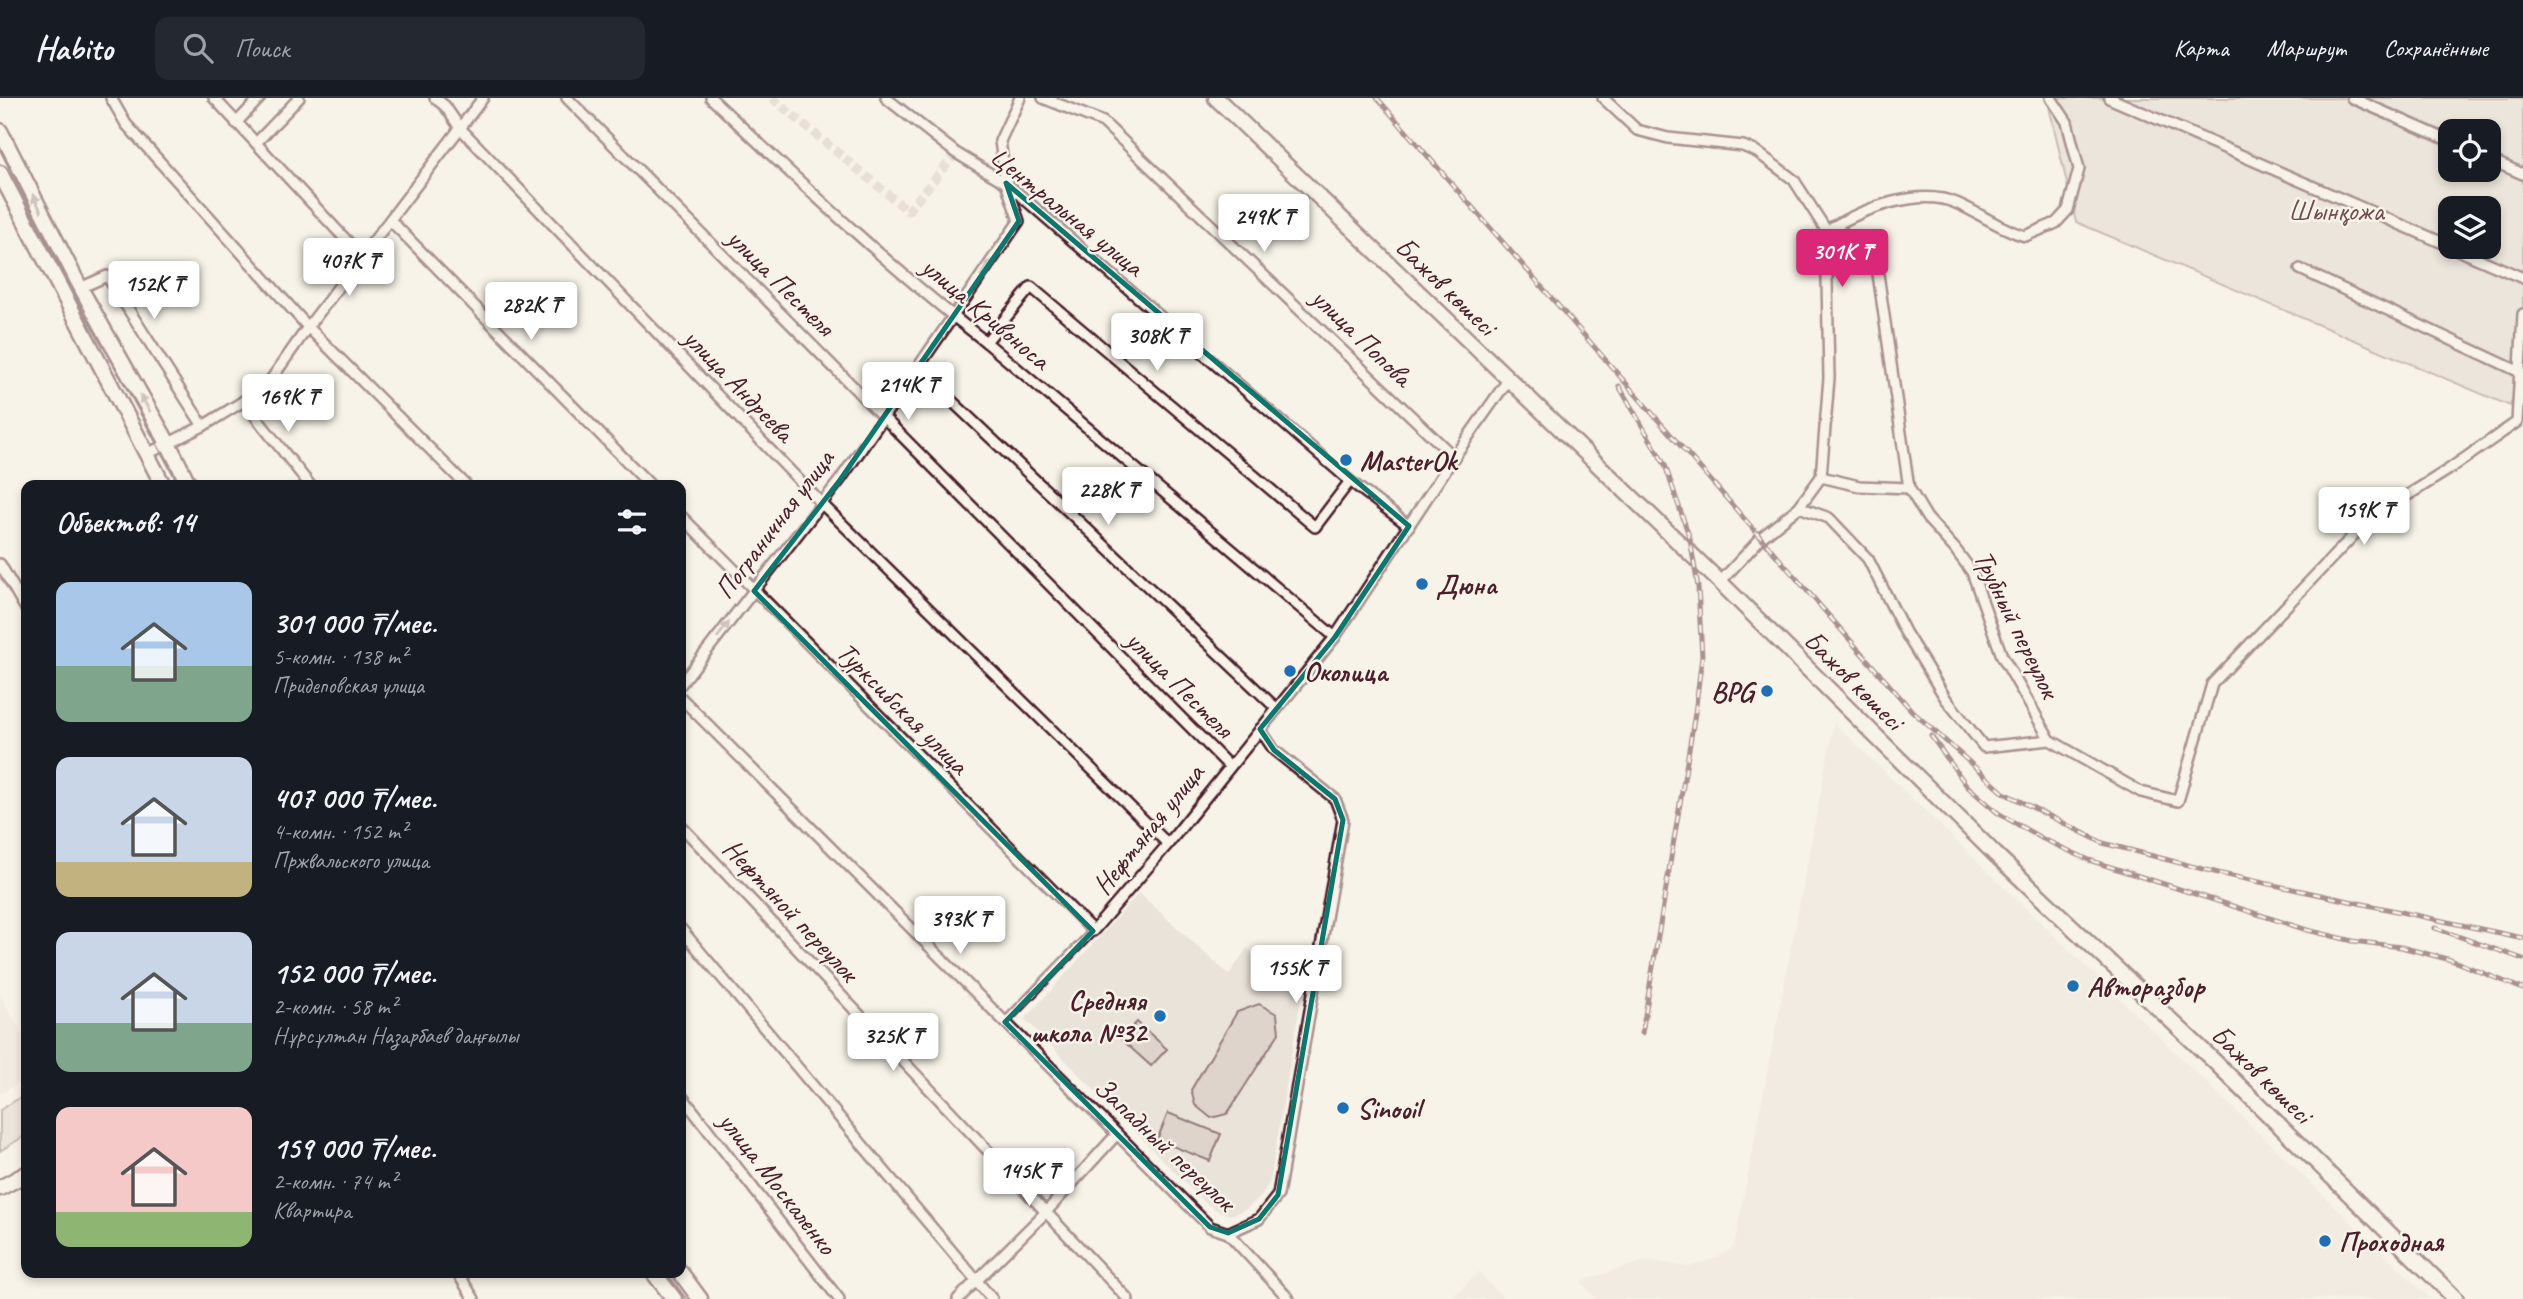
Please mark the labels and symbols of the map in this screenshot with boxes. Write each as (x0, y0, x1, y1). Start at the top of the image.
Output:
street label: Центральная улица (983, 138, 1152, 285)
one-way arrow (31, 193, 42, 213)
park label: Шынқожа (2288, 193, 2385, 228)
pin: 249K ₸ (1207, 194, 1321, 254)
street label: улица Пестеля (718, 219, 844, 345)
street label: Бажов көшесі (1388, 229, 1507, 345)
pin: 301K ₸ (1785, 230, 1899, 289)
pin: 407K ₸ (292, 238, 406, 298)
street label: улица Кривоноса (913, 248, 1059, 378)
one-way arrow (979, 259, 993, 277)
pin: 152K ₸ (97, 262, 211, 321)
street label: улица Попова (1303, 279, 1422, 395)
pin: 282K ₸ (474, 282, 588, 342)
pin: 308K ₸ (1100, 314, 1214, 373)
street label: улица Андреева (675, 319, 804, 451)
pin: 214K ₸ (851, 362, 965, 422)
pin: 169K ₸ (231, 374, 345, 434)
one-way arrow (139, 393, 151, 413)
street label: Пограничная улица (706, 441, 843, 606)
place label: MasterOk (1360, 443, 1459, 478)
marker: MasterOk (1338, 452, 1354, 468)
pin: 228K ₸ (1051, 468, 1165, 527)
pin: 159K ₸ (2307, 488, 2421, 547)
street label: Трубный переулок (1966, 544, 2069, 706)
place label: Дюна (1436, 567, 1498, 602)
marker: Дюна (1414, 576, 1430, 592)
street label: улица Пестеля (1117, 621, 1243, 747)
one-way arrow (716, 622, 731, 640)
street label: Бажов көшесі (1797, 623, 1914, 740)
street label: Турксибская улица (829, 634, 978, 783)
place label: Околица (1304, 654, 1390, 689)
marker: Околица (1282, 663, 1298, 679)
place label: BPG (1711, 674, 1758, 709)
marker: BPG (1759, 683, 1775, 699)
street label: Нефтяная улица (1085, 755, 1213, 902)
street label: Нефтяной переулок (716, 831, 868, 991)
pin: 393K ₸ (903, 896, 1017, 956)
pin: 155K ₸ (1239, 946, 1353, 1005)
place label: Авторазбор (2087, 969, 2207, 1005)
marker: Авторазбор (2065, 978, 2081, 994)
place label: Средняя школа №32 (1031, 983, 1148, 1050)
marker: Средняя школа №32 (1152, 1008, 1168, 1024)
pin: 325K ₸ (836, 1014, 950, 1073)
street label: Бажов көшесі (2204, 1017, 2323, 1133)
street label: Западный переулок (1087, 1069, 1245, 1220)
place label: Sinooil (1357, 1091, 1426, 1126)
marker: Sinooil (1335, 1100, 1351, 1116)
street label: улица Москаленко (710, 1103, 846, 1263)
pin: 145K ₸ (972, 1148, 1086, 1208)
place label: Проходная (2339, 1224, 2445, 1259)
marker: Проходная (2317, 1233, 2333, 1249)

